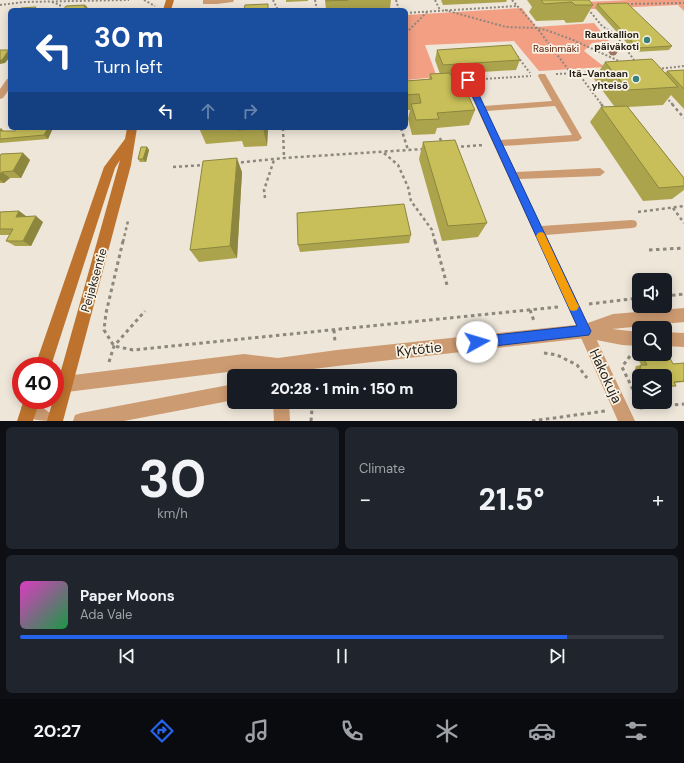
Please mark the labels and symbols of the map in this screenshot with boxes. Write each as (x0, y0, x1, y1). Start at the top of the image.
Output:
place label: Rautkallion päiväkoti (585, 28, 639, 53)
marker: Rautkallion päiväkoti (642, 35, 652, 45)
park label: Rasinmäki (533, 42, 579, 55)
pin (451, 63, 485, 97)
place label: Itä-Vantaan yhteisö (569, 67, 628, 92)
marker: Itä-Vantaan yhteisö (631, 74, 641, 84)
street label: Peijaksentie (77, 246, 111, 314)
position arrow (456, 321, 498, 363)
street label: Kytötie (395, 338, 443, 360)
street label: Hakokuja (586, 346, 626, 406)
speed limit sign: 40 (12, 357, 64, 409)

